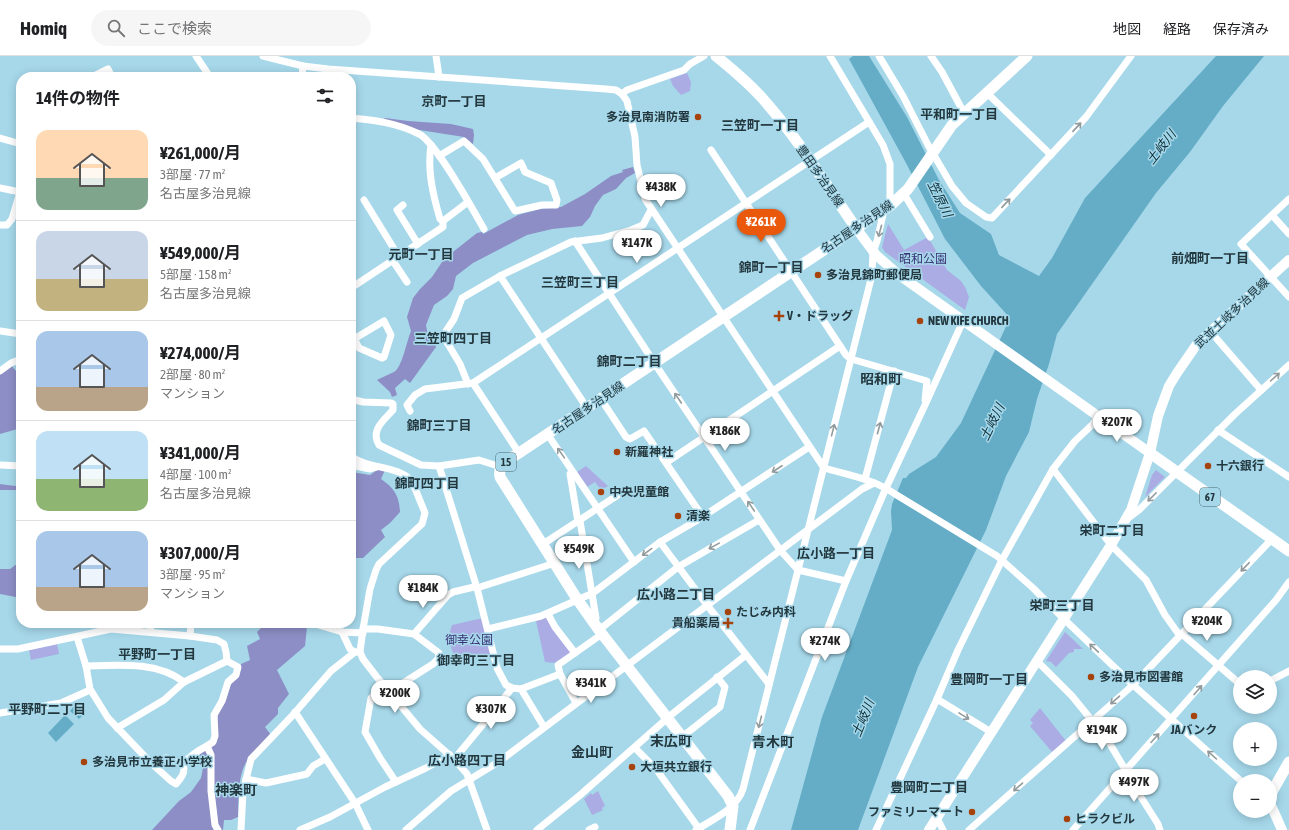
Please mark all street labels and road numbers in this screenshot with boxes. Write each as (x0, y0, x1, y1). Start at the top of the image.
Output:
street label: 豊田多治見線 (794, 142, 846, 210)
street label: 名古屋多治見線 (818, 198, 896, 256)
street label: 武並土岐多治見線 (1192, 275, 1272, 351)
street label: 名古屋多治見線 (549, 379, 627, 437)
road number: 15 (496, 453, 516, 471)
road number: 67 (1200, 488, 1220, 506)

